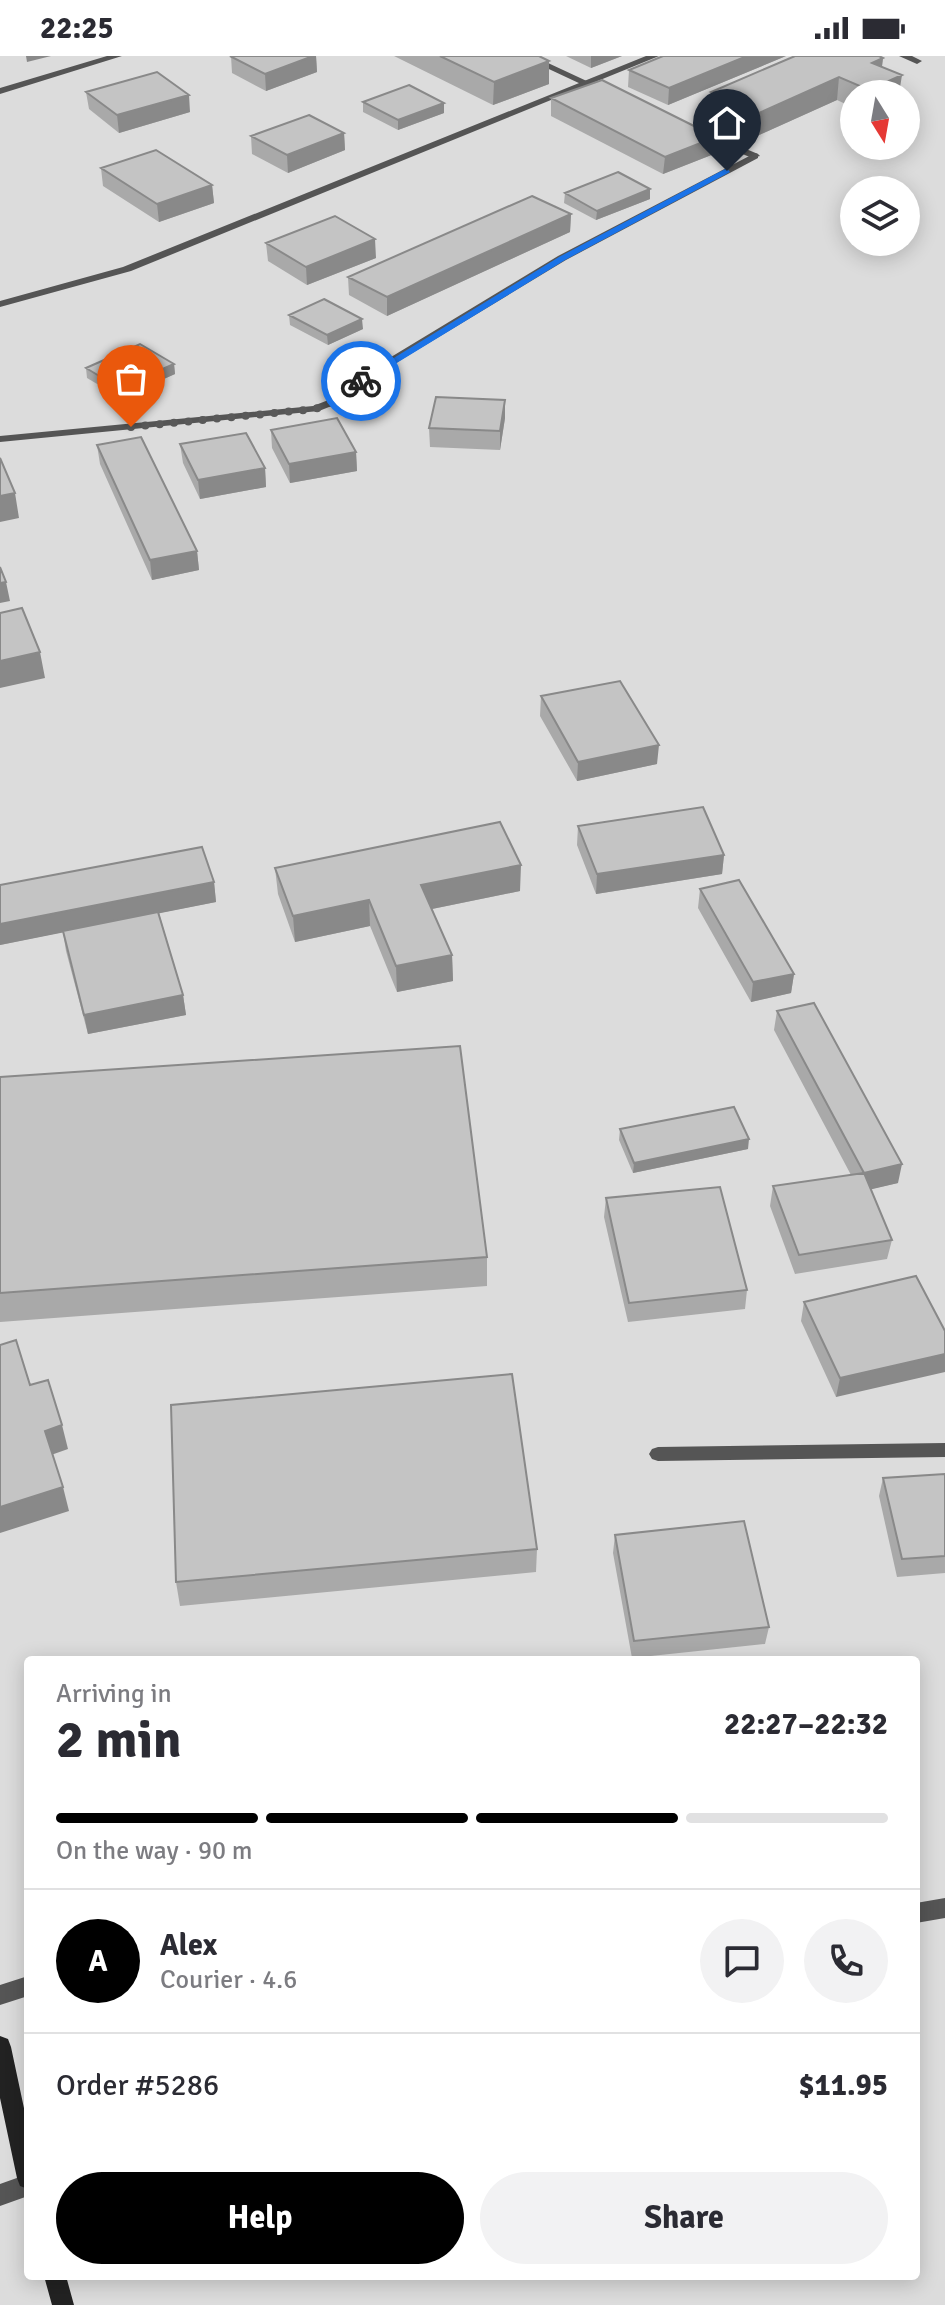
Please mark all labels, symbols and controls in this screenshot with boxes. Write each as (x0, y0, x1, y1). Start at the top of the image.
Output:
text: 22:25 (40, 10, 114, 47)
north arrow (840, 80, 920, 160)
map controls (840, 80, 920, 256)
pin (693, 89, 761, 171)
icon: home (705, 101, 749, 145)
button: layers (840, 176, 920, 256)
courier (321, 341, 401, 421)
pin (97, 345, 165, 427)
icon: bag (109, 357, 153, 401)
icon: bike (339, 359, 383, 403)
text: Arriving in (56, 1678, 172, 1710)
text: 22:27–22:32 (724, 1706, 888, 1743)
text: 2 min (56, 1708, 182, 1772)
text: On the way · 90 m (56, 1835, 252, 1867)
button: chat (700, 1919, 784, 2003)
button: phone (804, 1919, 888, 2003)
text: Alex (160, 1927, 217, 1964)
text: A (88, 1943, 108, 1980)
text: Courier · 4.6 (160, 1964, 297, 1996)
text: Order #5286 (56, 2067, 219, 2104)
text: $11.95 (798, 2067, 888, 2104)
button: Help (56, 2172, 464, 2264)
button: Share (480, 2172, 888, 2264)

